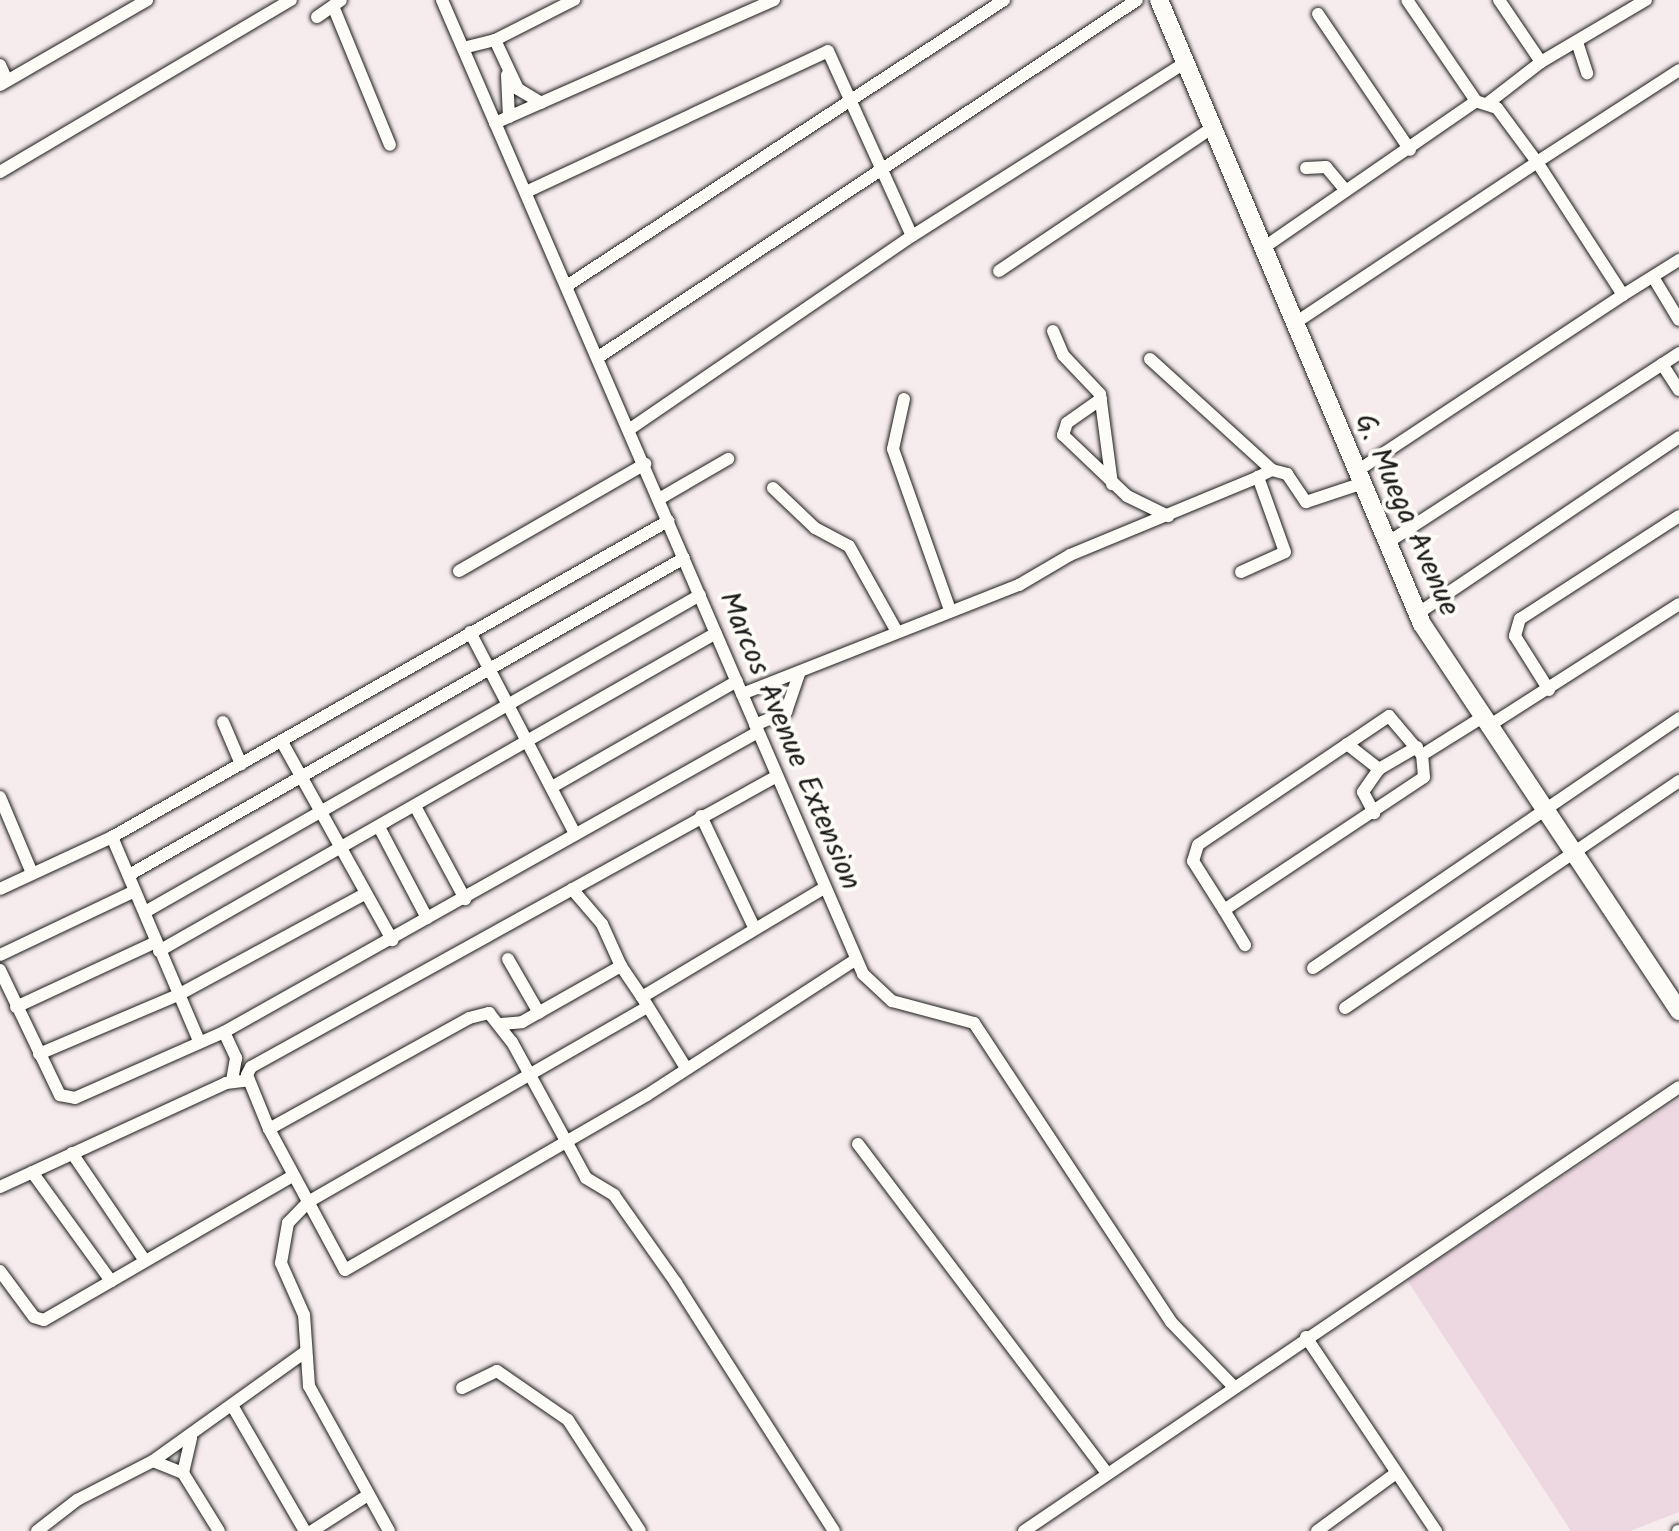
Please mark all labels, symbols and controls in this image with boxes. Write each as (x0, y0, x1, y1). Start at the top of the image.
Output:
street label: G. Muega Avenue (1345, 408, 1467, 622)
street label: Marcos Avenue Extension (710, 586, 868, 896)

